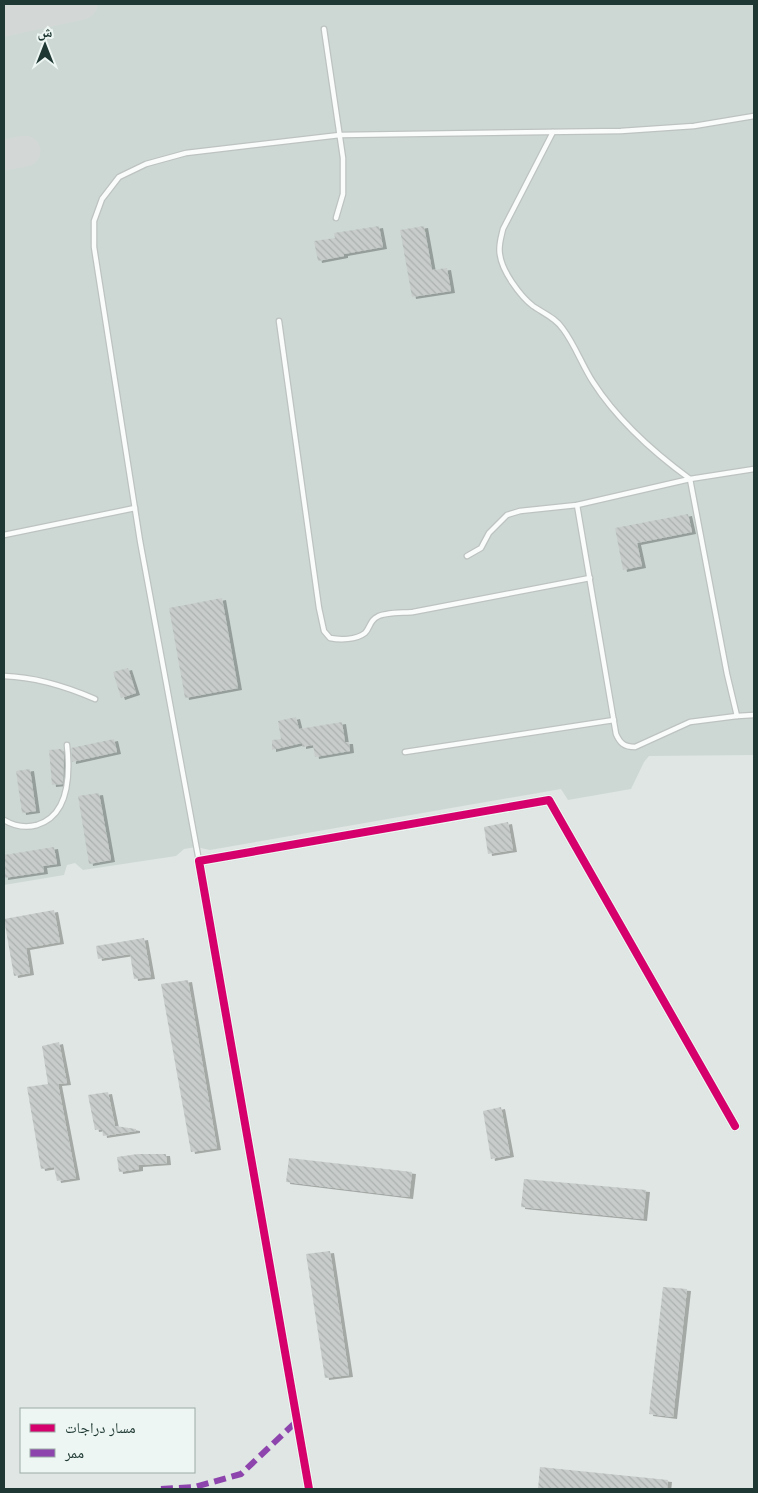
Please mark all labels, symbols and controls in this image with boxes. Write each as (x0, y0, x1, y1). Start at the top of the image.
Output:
north arrow (20, 20, 70, 70)
text: ش (38, 24, 53, 41)
legend (20, 1408, 195, 1473)
text: مسار دراجات (65, 1419, 136, 1437)
text: ممر (64, 1444, 84, 1462)

